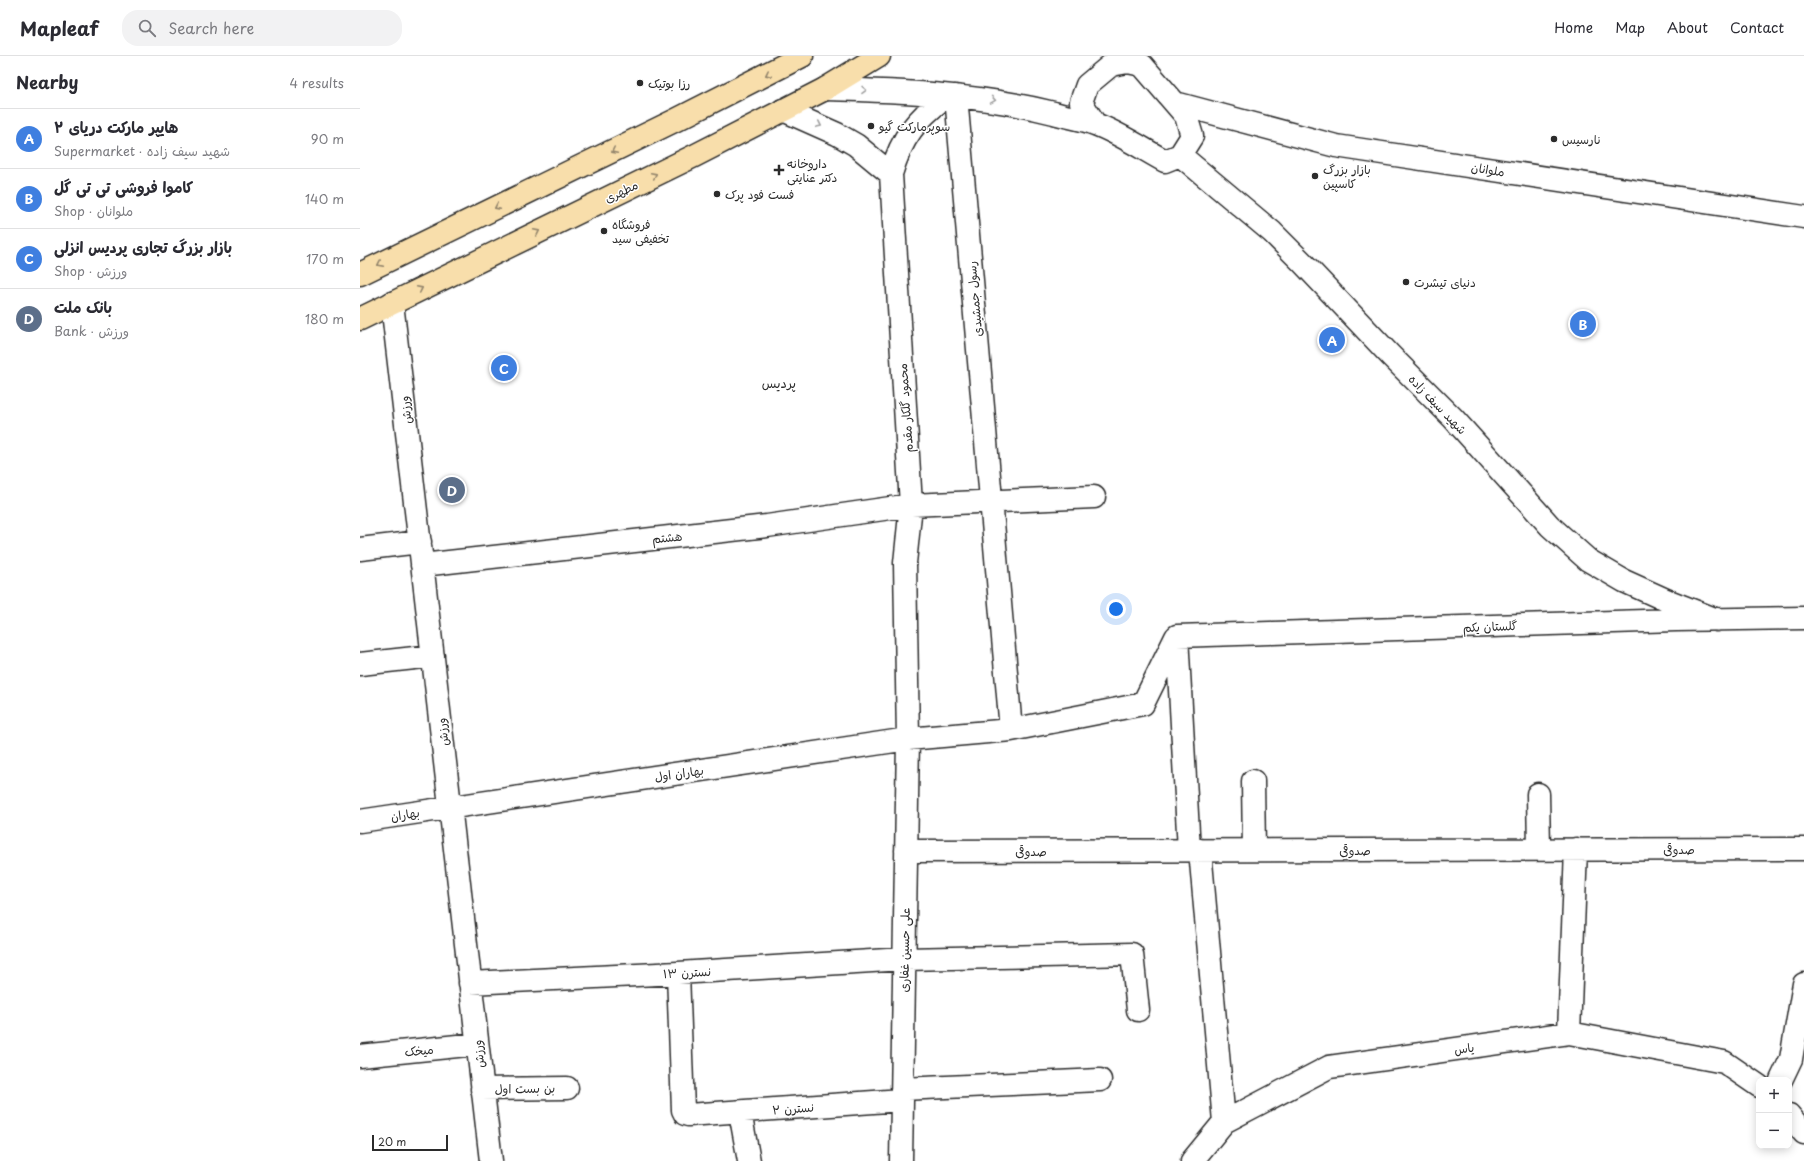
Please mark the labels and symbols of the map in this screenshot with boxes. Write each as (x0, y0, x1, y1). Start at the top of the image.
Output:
one-way arrow (764, 69, 772, 77)
place label: رزا بوتیک (648, 74, 690, 92)
marker: رزا بوتیک (635, 78, 645, 88)
one-way arrow (861, 86, 867, 94)
one-way arrow (990, 95, 996, 104)
place label: سوپرمارکت گیو (878, 117, 950, 135)
one-way arrow (814, 120, 822, 128)
marker: سوپرمارکت گیو (866, 121, 876, 131)
place label: نارسیس (1562, 130, 1601, 148)
marker: نارسیس (1549, 134, 1559, 144)
one-way arrow (610, 146, 618, 154)
place label: داروخانه دکتر عنایتی (787, 154, 837, 186)
street label: ملوانان (1470, 157, 1506, 181)
place label: بازار بزرگ کاسپین (1323, 160, 1371, 192)
marker: داروخانه دکتر عنایتی (774, 165, 784, 175)
marker: بازار بزرگ کاسپین (1310, 171, 1320, 181)
one-way arrow (650, 172, 657, 180)
street label: مطهری (601, 175, 641, 207)
place label: فست فود پرک (725, 185, 794, 203)
marker: فست فود پرک (712, 189, 722, 199)
one-way arrow (493, 203, 501, 210)
place label: فروشگاه تخفیفی سید (612, 215, 670, 247)
marker: فروشگاه تخفیفی سید (599, 226, 609, 236)
one-way arrow (533, 229, 540, 237)
one-way arrow (377, 259, 384, 267)
street label: رسول جمشیدی (962, 261, 986, 337)
place label: دنیای تیشرت (1414, 273, 1476, 291)
marker: دنیای تیشرت (1401, 277, 1411, 287)
one-way arrow (416, 286, 423, 294)
pin: B (1570, 309, 1596, 339)
pin: A (1319, 325, 1345, 355)
pin: C (491, 353, 517, 383)
street label: محمود گلکار مقدم (893, 363, 918, 453)
street label: شهید سیف زاده (1405, 370, 1471, 438)
district label: پردیس (762, 373, 796, 392)
street label: ورزش (394, 395, 416, 425)
pin: D (439, 475, 465, 505)
street label: هشتم (651, 526, 683, 549)
your location (1106, 599, 1126, 619)
street label: گلستان یکم (1462, 616, 1518, 637)
street label: ورزش (431, 717, 453, 747)
street label: بهاران اول (653, 761, 705, 785)
street label: بهاران (389, 803, 421, 825)
street label: صدوقی (1663, 840, 1695, 858)
street label: صدوقی (1339, 841, 1371, 859)
street label: صدوقی (1015, 842, 1047, 860)
street label: علی حسین غفاری (894, 907, 914, 993)
street label: نسترن ۱۳ (663, 962, 711, 982)
street label: یاس (1453, 1038, 1475, 1058)
street label: ورزش (468, 1039, 488, 1069)
street label: میخک (404, 1040, 434, 1060)
street label: بن بست اول (495, 1078, 555, 1098)
street label: نسترن ۲ (772, 1098, 814, 1118)
scale bar (372, 1133, 448, 1152)

